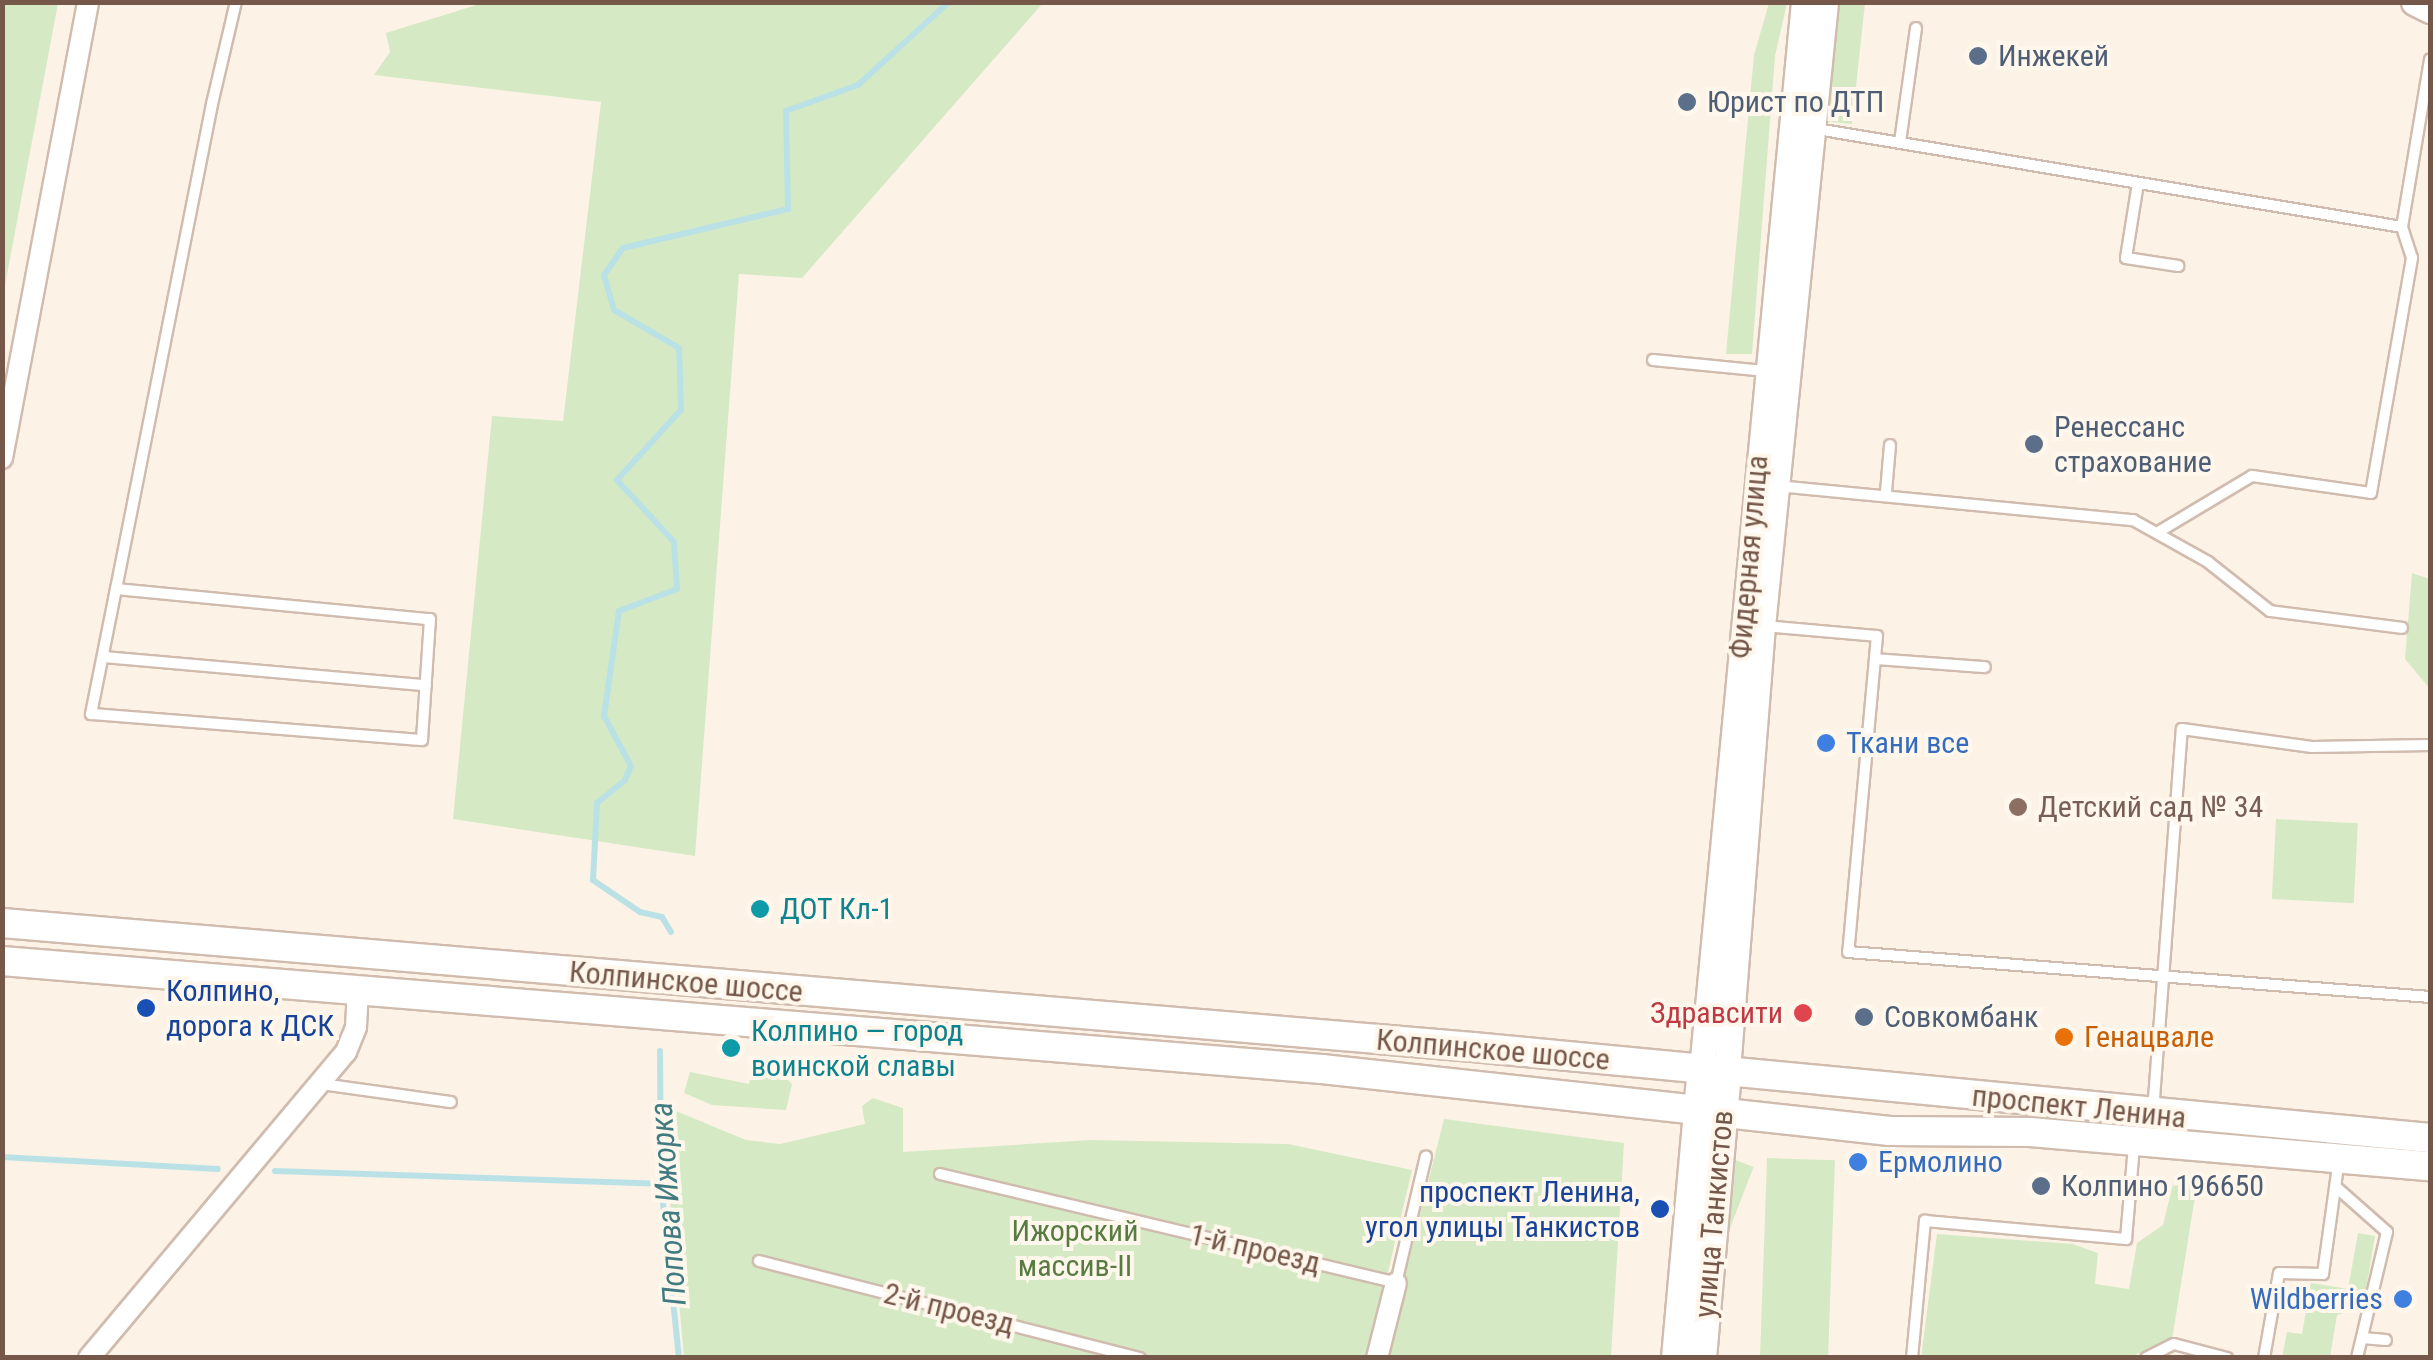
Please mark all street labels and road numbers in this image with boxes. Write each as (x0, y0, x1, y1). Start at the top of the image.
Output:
street label: Фидерная улица (1722, 454, 1776, 660)
street label: Колпинское шоссе (568, 954, 804, 1010)
street label: Колпинское шоссе (1375, 1022, 1611, 1078)
street label: проспект Ленина (1970, 1078, 2188, 1136)
street label: улица Танкистов (1687, 1108, 1741, 1320)
street label: 1-й проезд (1186, 1216, 1324, 1282)
street label: 2-й проезд (880, 1275, 1018, 1343)

